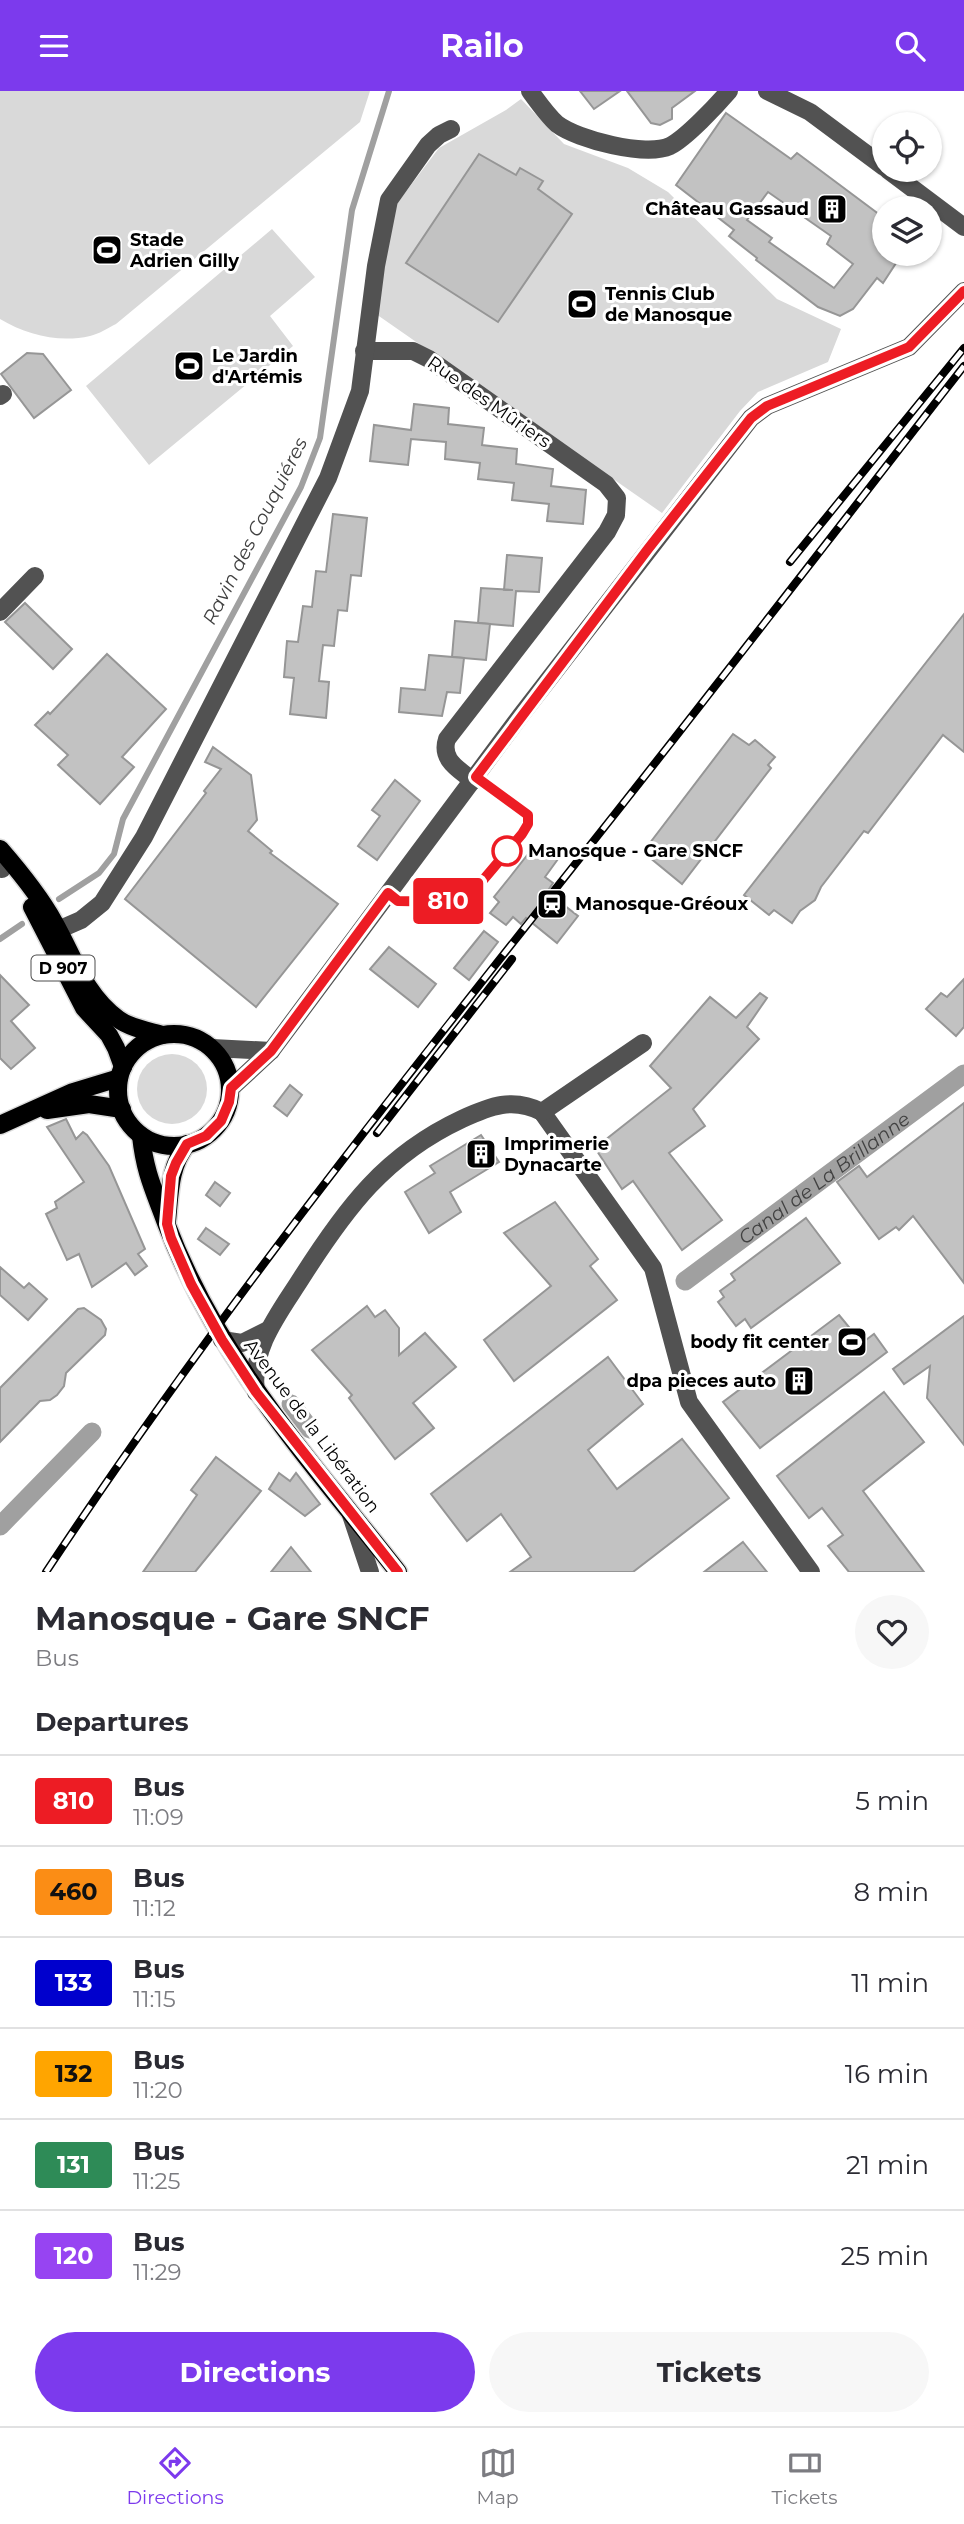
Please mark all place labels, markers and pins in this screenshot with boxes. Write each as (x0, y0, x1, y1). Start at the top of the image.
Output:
building icon: Château Gassaud (815, 192, 849, 226)
place label: Château Gassaud (645, 198, 809, 220)
place label: Stade Adrien Gilly (129, 229, 239, 272)
sports icon: Stade Adrien Gilly (90, 233, 124, 267)
place label: Tennis Club de Manosque (605, 283, 732, 326)
sports icon: Tennis Club de Manosque (565, 287, 599, 321)
place label: Le Jardin d'Artémis (212, 345, 303, 388)
sports icon: Le Jardin d'Artémis (172, 349, 206, 383)
marker: Manosque - Gare SNCF (492, 836, 522, 866)
place label: Manosque - Gare SNCF (528, 840, 744, 862)
station icon: Manosque-Gréoux (535, 887, 569, 921)
place label: Manosque-Gréoux (575, 893, 748, 915)
place label: Imprimerie Dynacarte (504, 1133, 609, 1176)
building icon: Imprimerie Dynacarte (464, 1137, 498, 1171)
sports icon: body fit center (835, 1325, 869, 1359)
place label: body fit center (690, 1331, 829, 1353)
building icon: dpa pieces auto (782, 1364, 816, 1398)
place label: dpa pieces auto (627, 1370, 776, 1392)

